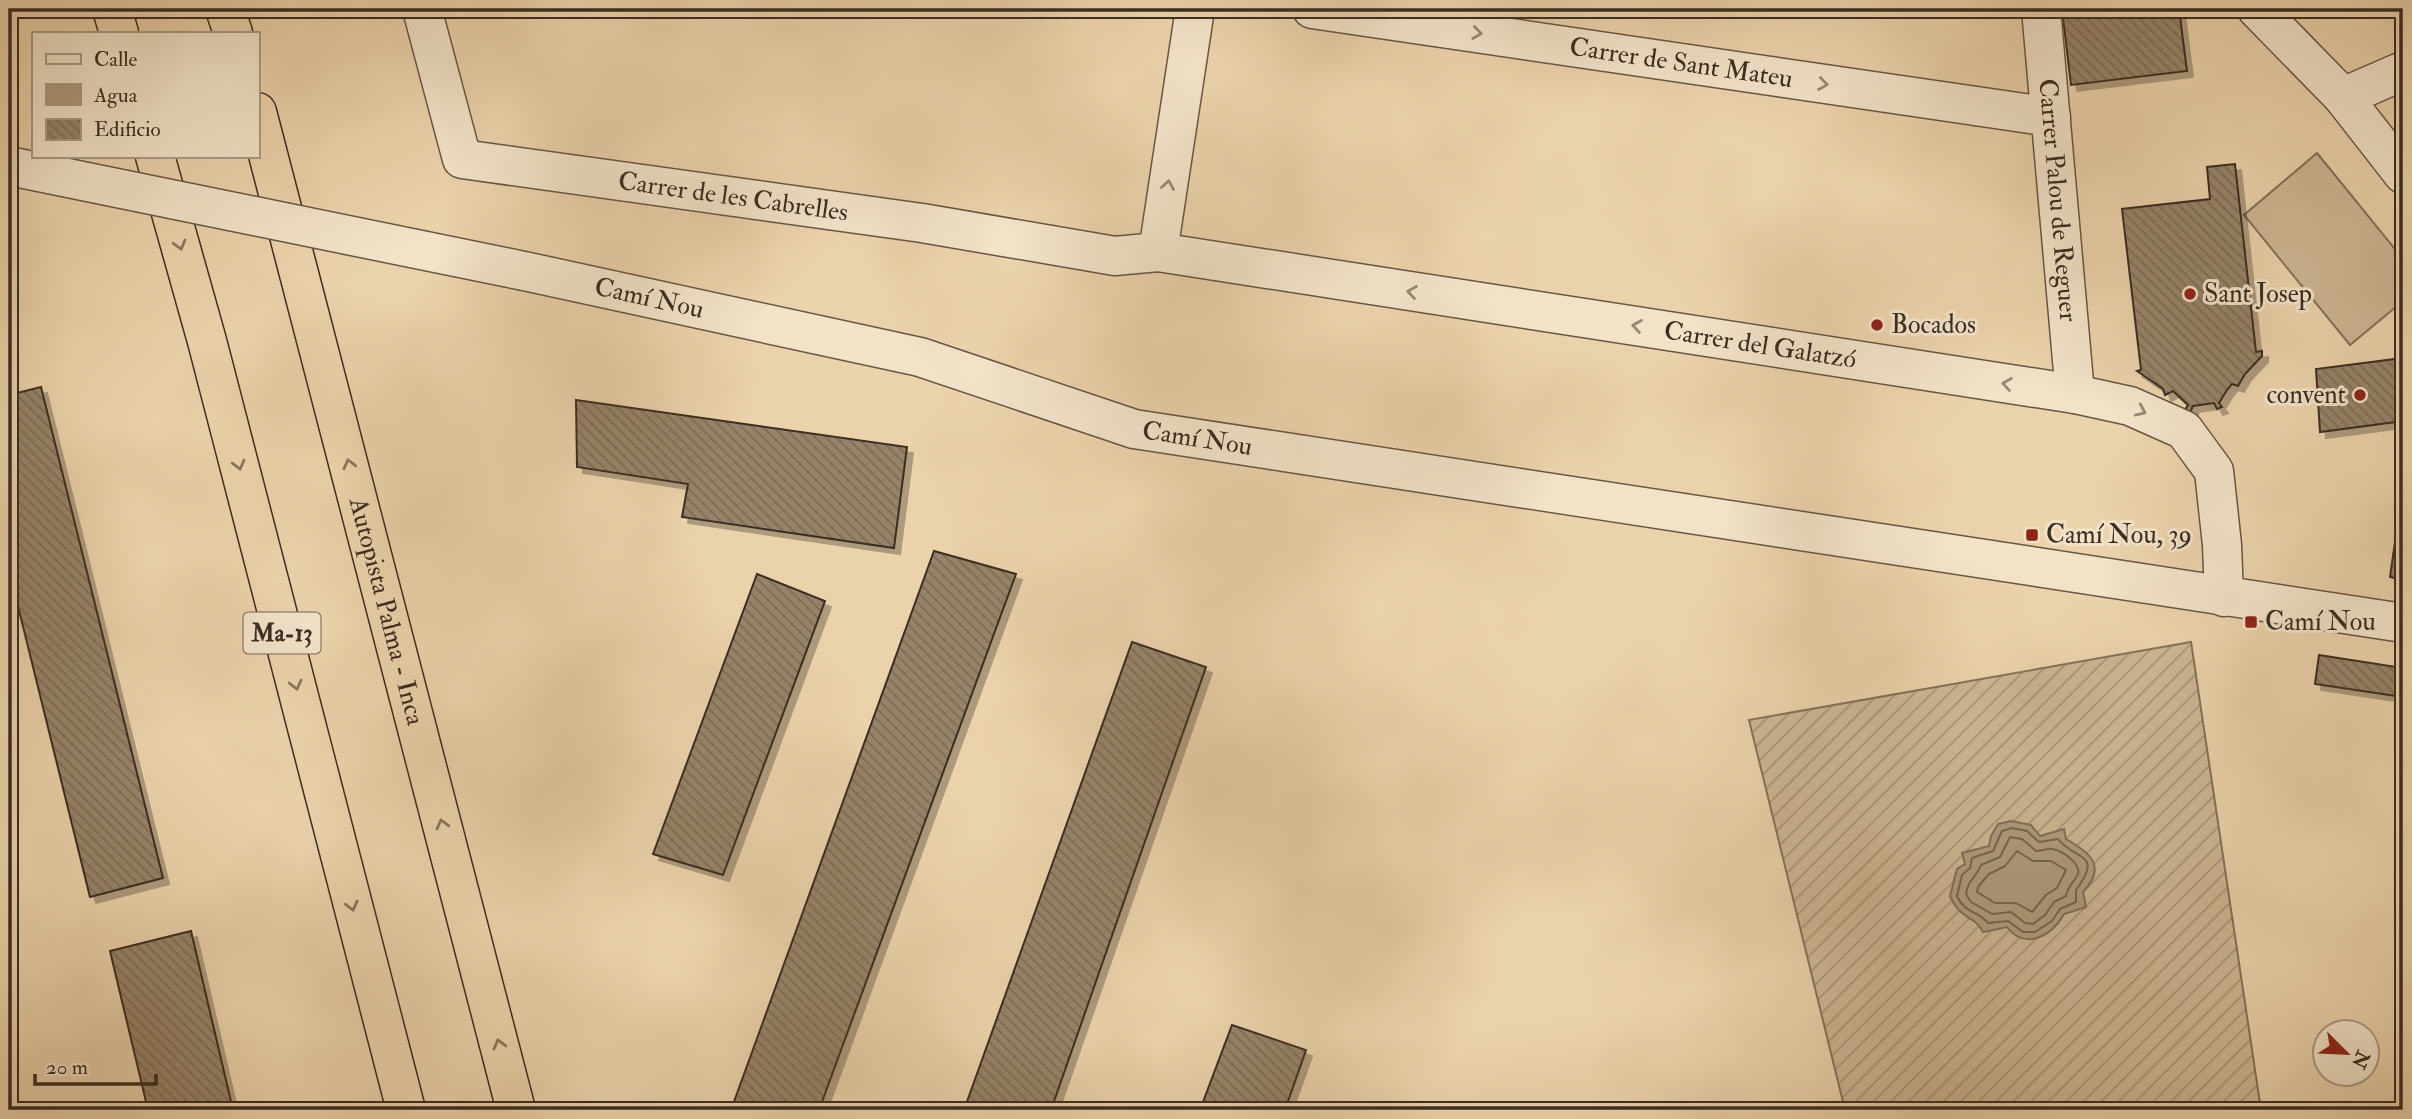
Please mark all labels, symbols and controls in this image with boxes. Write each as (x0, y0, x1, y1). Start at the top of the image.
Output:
one-way arrow (1471, 25, 1483, 40)
street label: Carrer de Sant Mateu (1567, 31, 1795, 95)
legend (32, 32, 259, 158)
text: Calle (94, 46, 138, 73)
one-way arrow (1817, 76, 1829, 91)
street label: Carrer Palou de Reguer (2031, 77, 2085, 323)
text: Agua (93, 82, 138, 109)
text: Edificio (94, 116, 161, 143)
street label: Carrer de les Cabrelles (616, 165, 850, 229)
one-way arrow (1160, 179, 1175, 191)
one-way arrow (172, 239, 186, 251)
street label: Camí Nou (591, 271, 707, 326)
place label: Sant Josep (2204, 278, 2312, 311)
one-way arrow (1406, 285, 1418, 300)
marker: Sant Josep (2182, 286, 2198, 302)
place label: Bocados (1891, 309, 1976, 341)
street label: Carrer del Galatzó (1662, 315, 1859, 376)
marker: Bocados (1869, 317, 1885, 333)
one-way arrow (1631, 319, 1643, 334)
one-way arrow (2001, 377, 2013, 392)
place label: convent (2266, 379, 2346, 411)
marker: convent (2352, 387, 2368, 403)
one-way arrow (2133, 403, 2146, 417)
street label: Camí Nou (1140, 414, 1254, 463)
one-way arrow (343, 458, 357, 470)
one-way arrow (231, 459, 245, 471)
street label: Autopista Palma - Inca (341, 493, 432, 729)
place label: Camí Nou, 39 (2046, 519, 2192, 551)
marker: Camí Nou, 39 (2024, 527, 2040, 543)
place label: Camí Nou (2265, 606, 2376, 638)
road number: Ma-13 (244, 612, 320, 654)
marker: Camí Nou (2243, 614, 2259, 630)
one-way arrow (288, 679, 302, 691)
one-way arrow (436, 818, 450, 830)
one-way arrow (344, 899, 358, 911)
north arrow (2310, 1018, 2380, 1088)
one-way arrow (493, 1038, 507, 1050)
scale bar (35, 1042, 156, 1086)
text: N (2346, 1046, 2375, 1073)
text: 20 m (46, 1054, 88, 1081)

